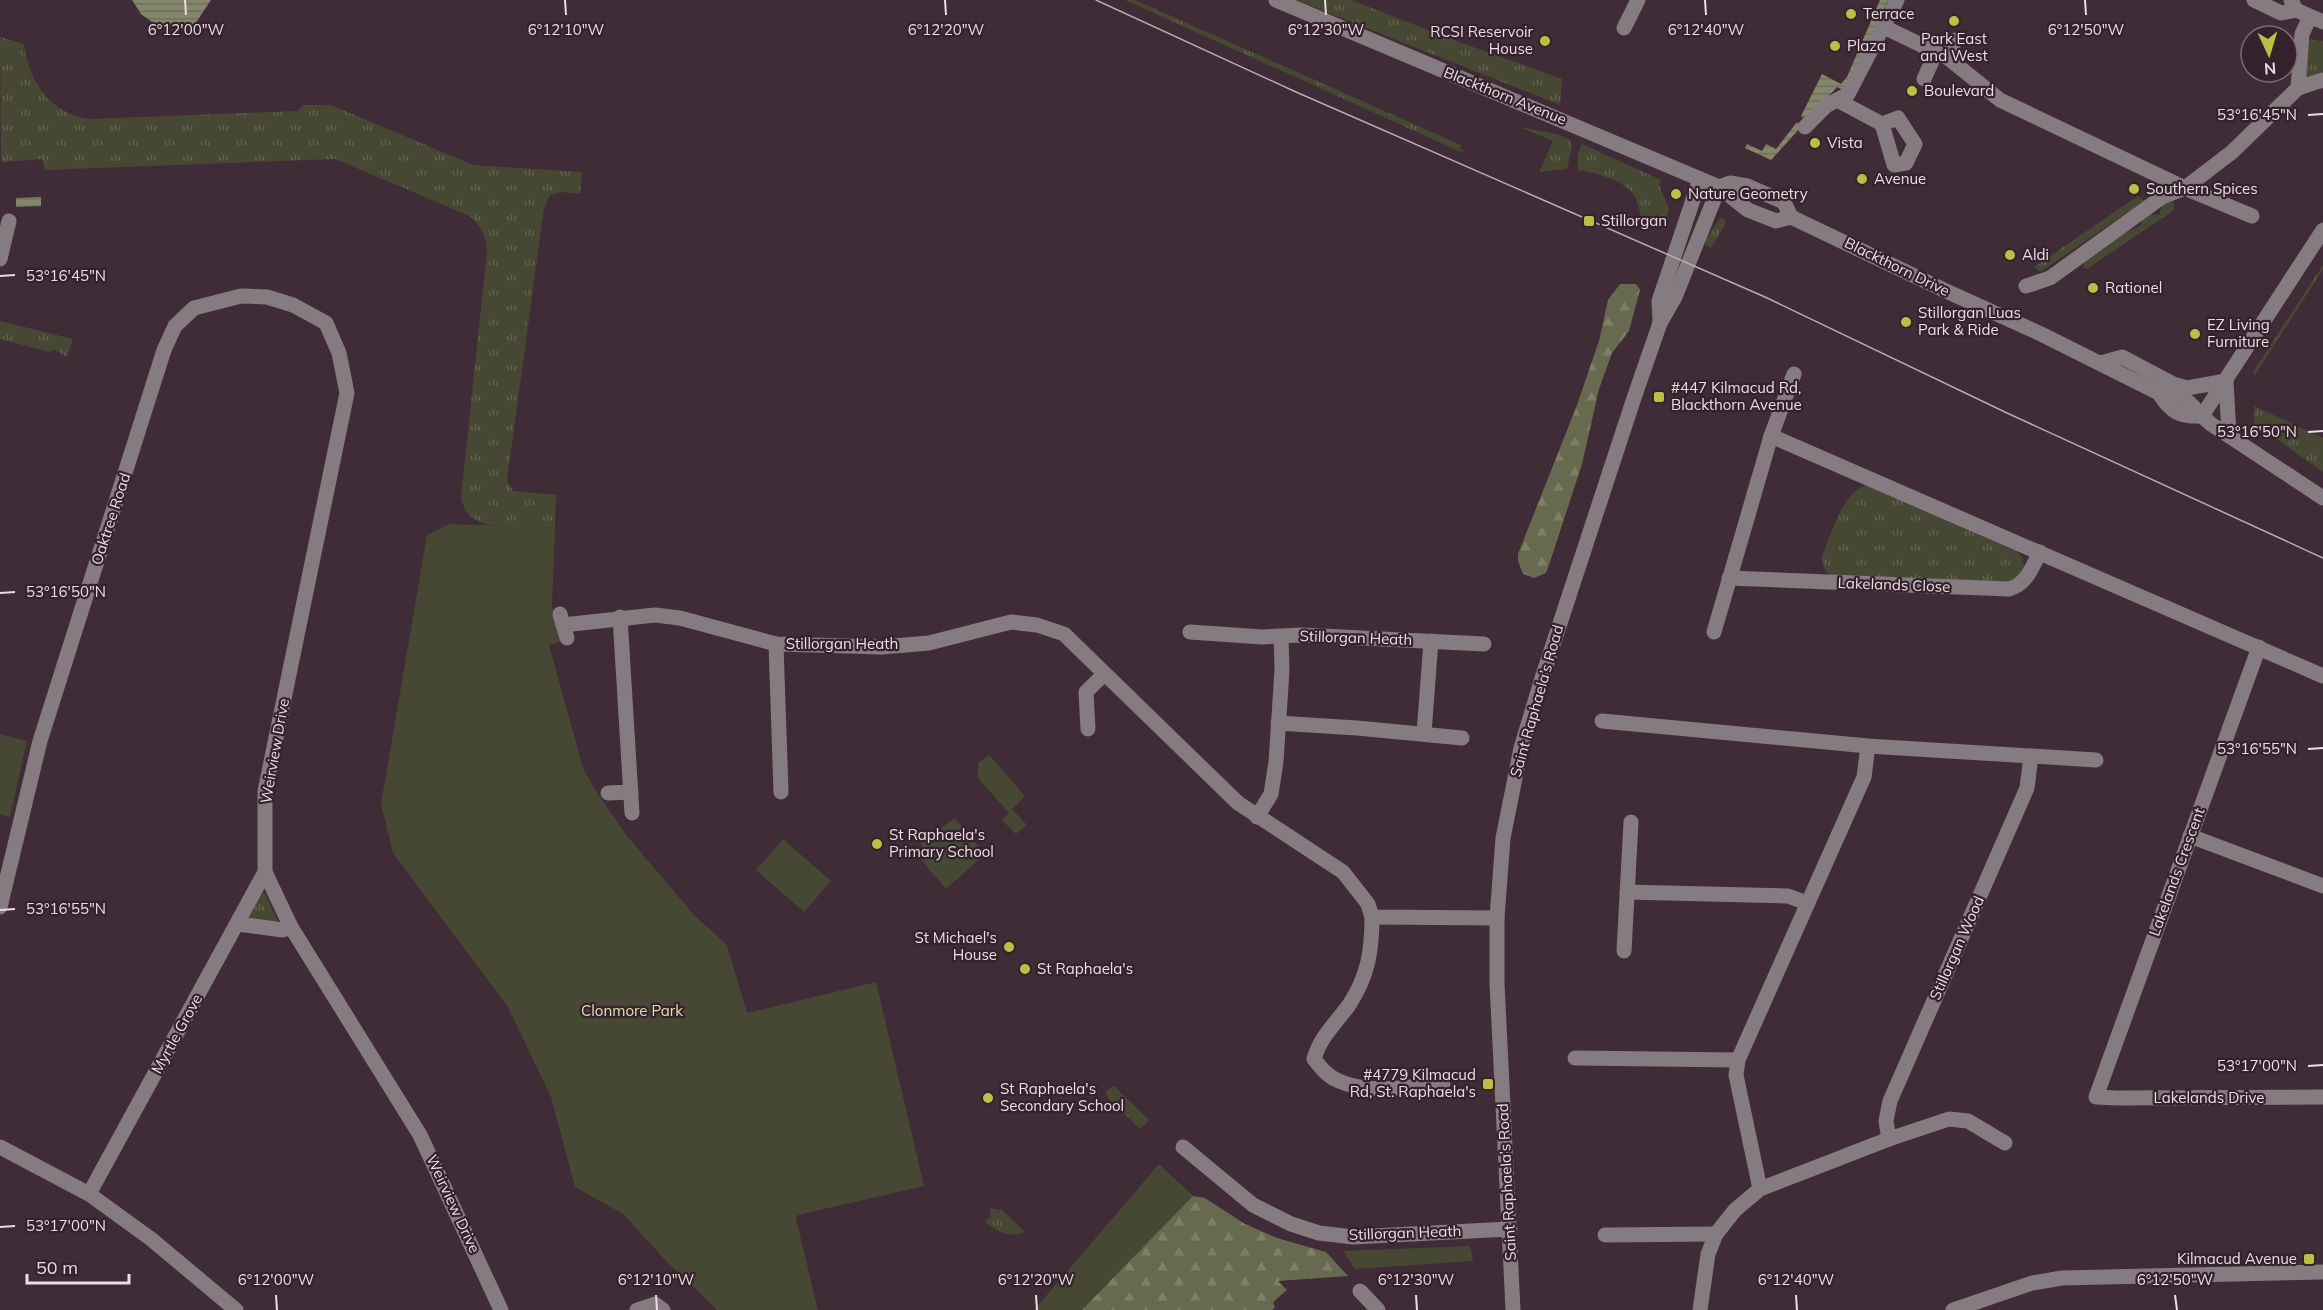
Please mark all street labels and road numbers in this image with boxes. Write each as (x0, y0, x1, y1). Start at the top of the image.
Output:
street label: Blackthorn Avenue (1441, 62, 1569, 129)
street label: Blackthorn Drive (1841, 233, 1953, 300)
street label: Oaktree Road (87, 470, 134, 567)
street label: Lakelands Close (1837, 573, 1951, 596)
street label: Saint Raphaela’s Road (1506, 623, 1567, 779)
street label: Stillorgan Heath (1299, 626, 1413, 649)
street label: Stillorgan Heath (786, 634, 898, 653)
street label: Weirview Drive (256, 697, 293, 805)
street label: Lakelands Crescent (2144, 805, 2209, 939)
street label: Stillorgan Wood (1925, 893, 1988, 1003)
street label: Myrtle Grove (147, 991, 206, 1077)
street label: Lakelands Drive (2154, 1088, 2264, 1107)
street label: Saint Raphaela’s Road (1493, 1103, 1520, 1261)
street label: Weirview Drive (422, 1152, 485, 1256)
street label: Stillorgan Heath (1348, 1221, 1462, 1244)

